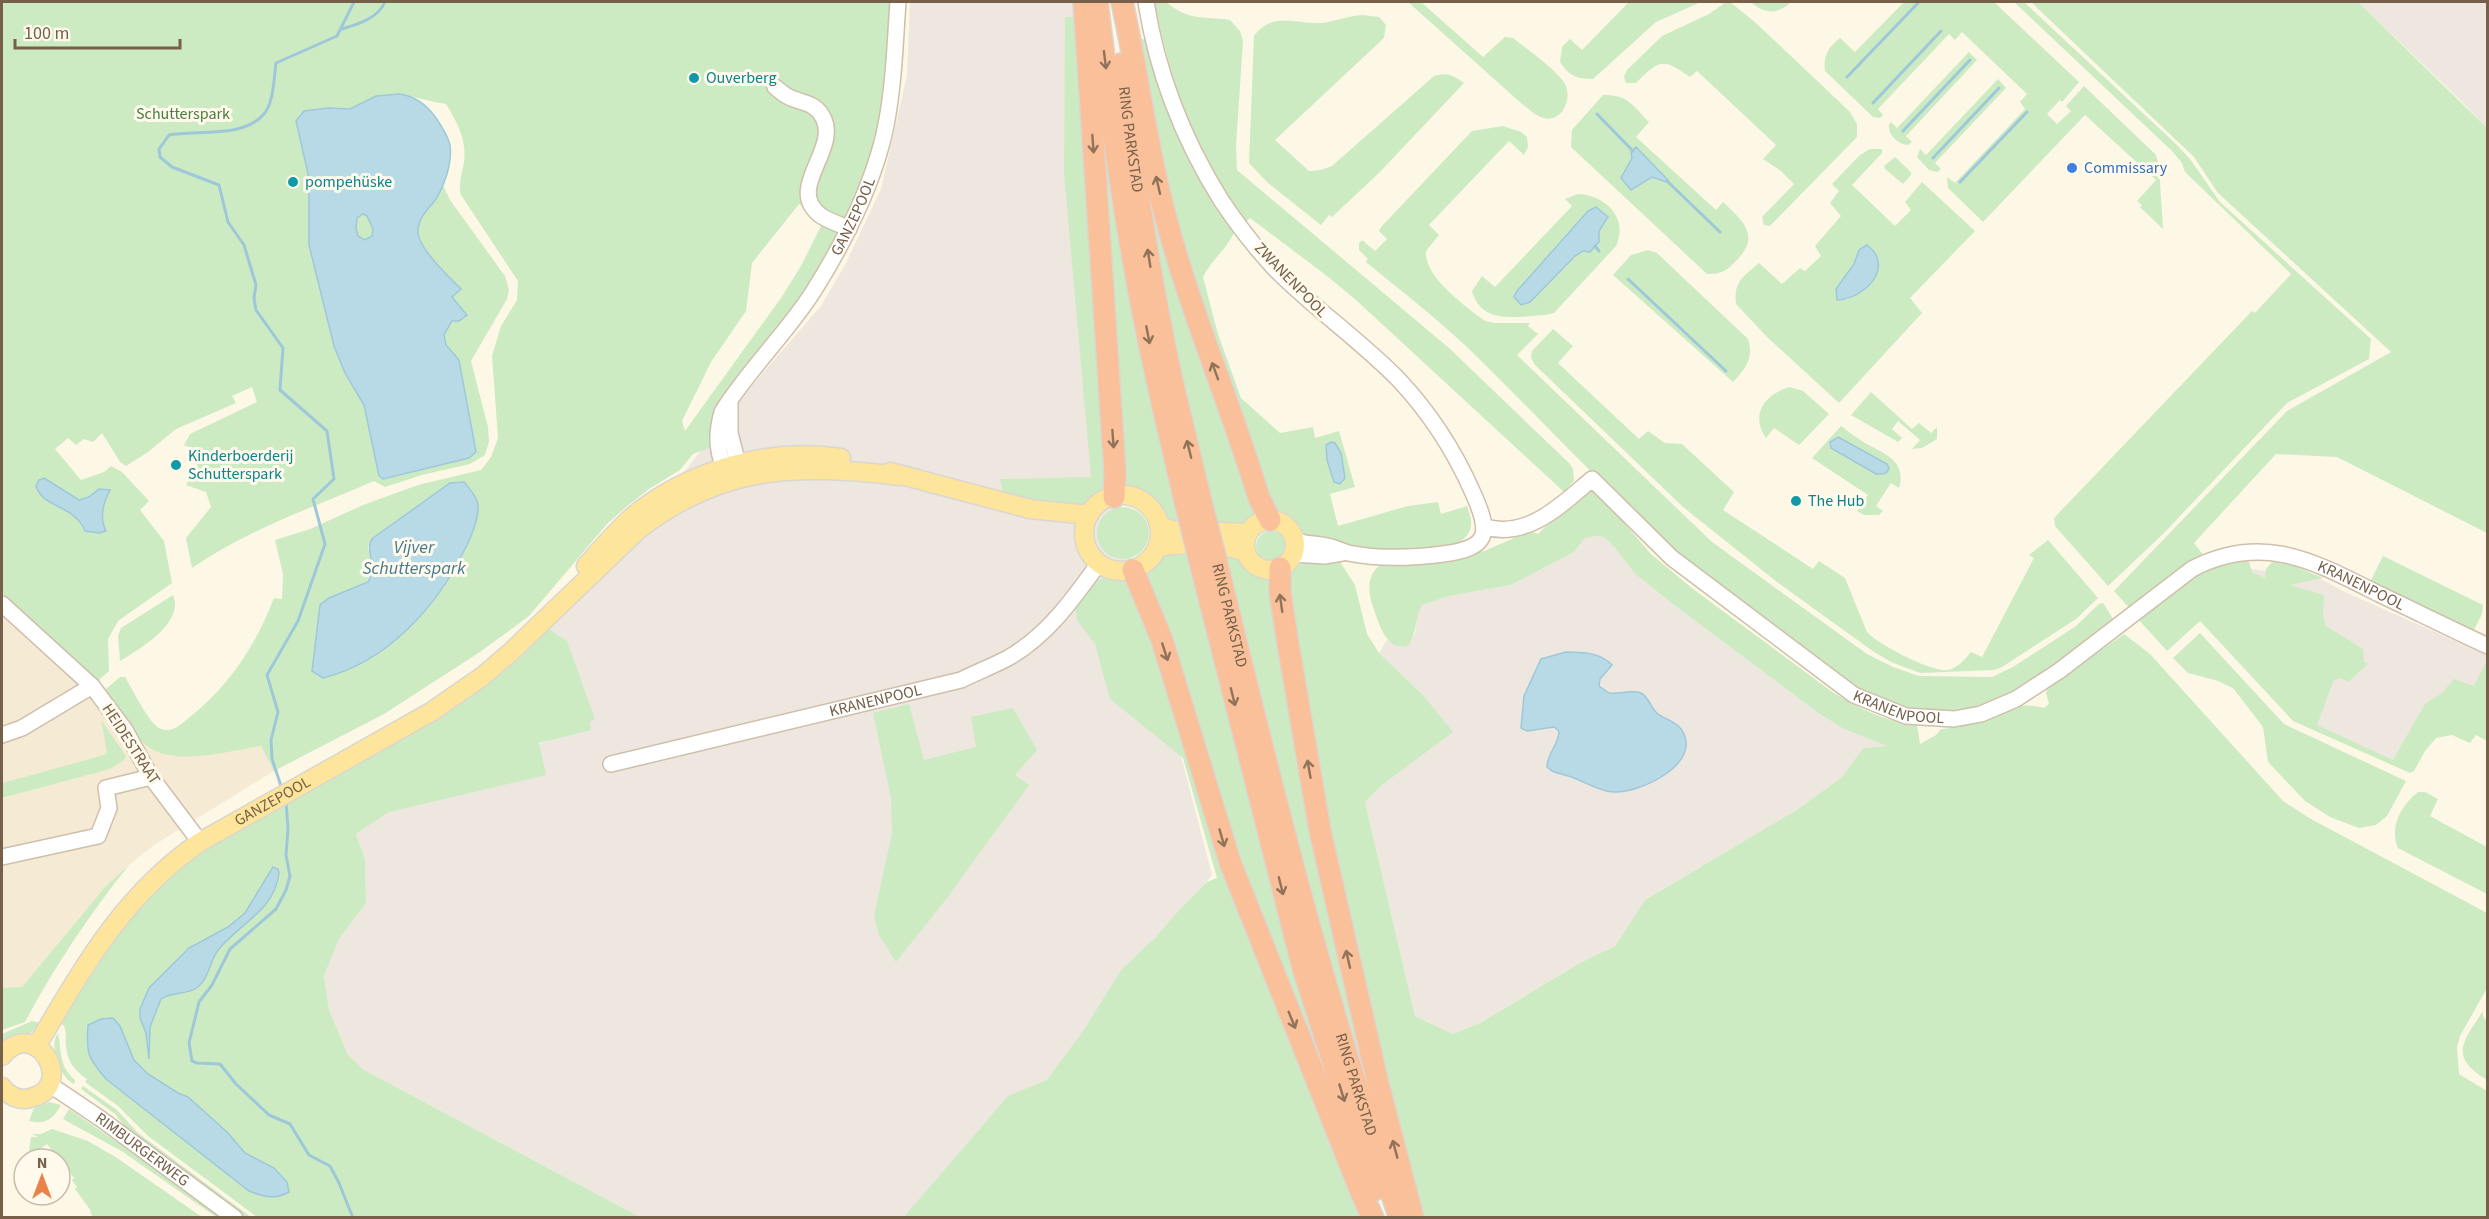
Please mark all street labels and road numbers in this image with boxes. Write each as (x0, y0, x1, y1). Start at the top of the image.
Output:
street label: RING PARKSTAD (1113, 85, 1149, 194)
street label: GANZEPOOL (826, 174, 881, 260)
street label: ZWANENPOOL (1249, 237, 1333, 323)
street label: KRANENPOOL (2314, 555, 2409, 616)
street label: RING PARKSTAD (1206, 561, 1253, 670)
street label: KRANENPOOL (827, 679, 924, 722)
street label: KRANENPOOL (1850, 685, 1945, 729)
street label: HEIDESTRAAT (97, 699, 166, 789)
street label: GANZEPOOL (230, 771, 315, 831)
street label: RING PARKSTAD (1330, 1030, 1383, 1139)
street label: RIMBURGERWEG (91, 1107, 194, 1192)

